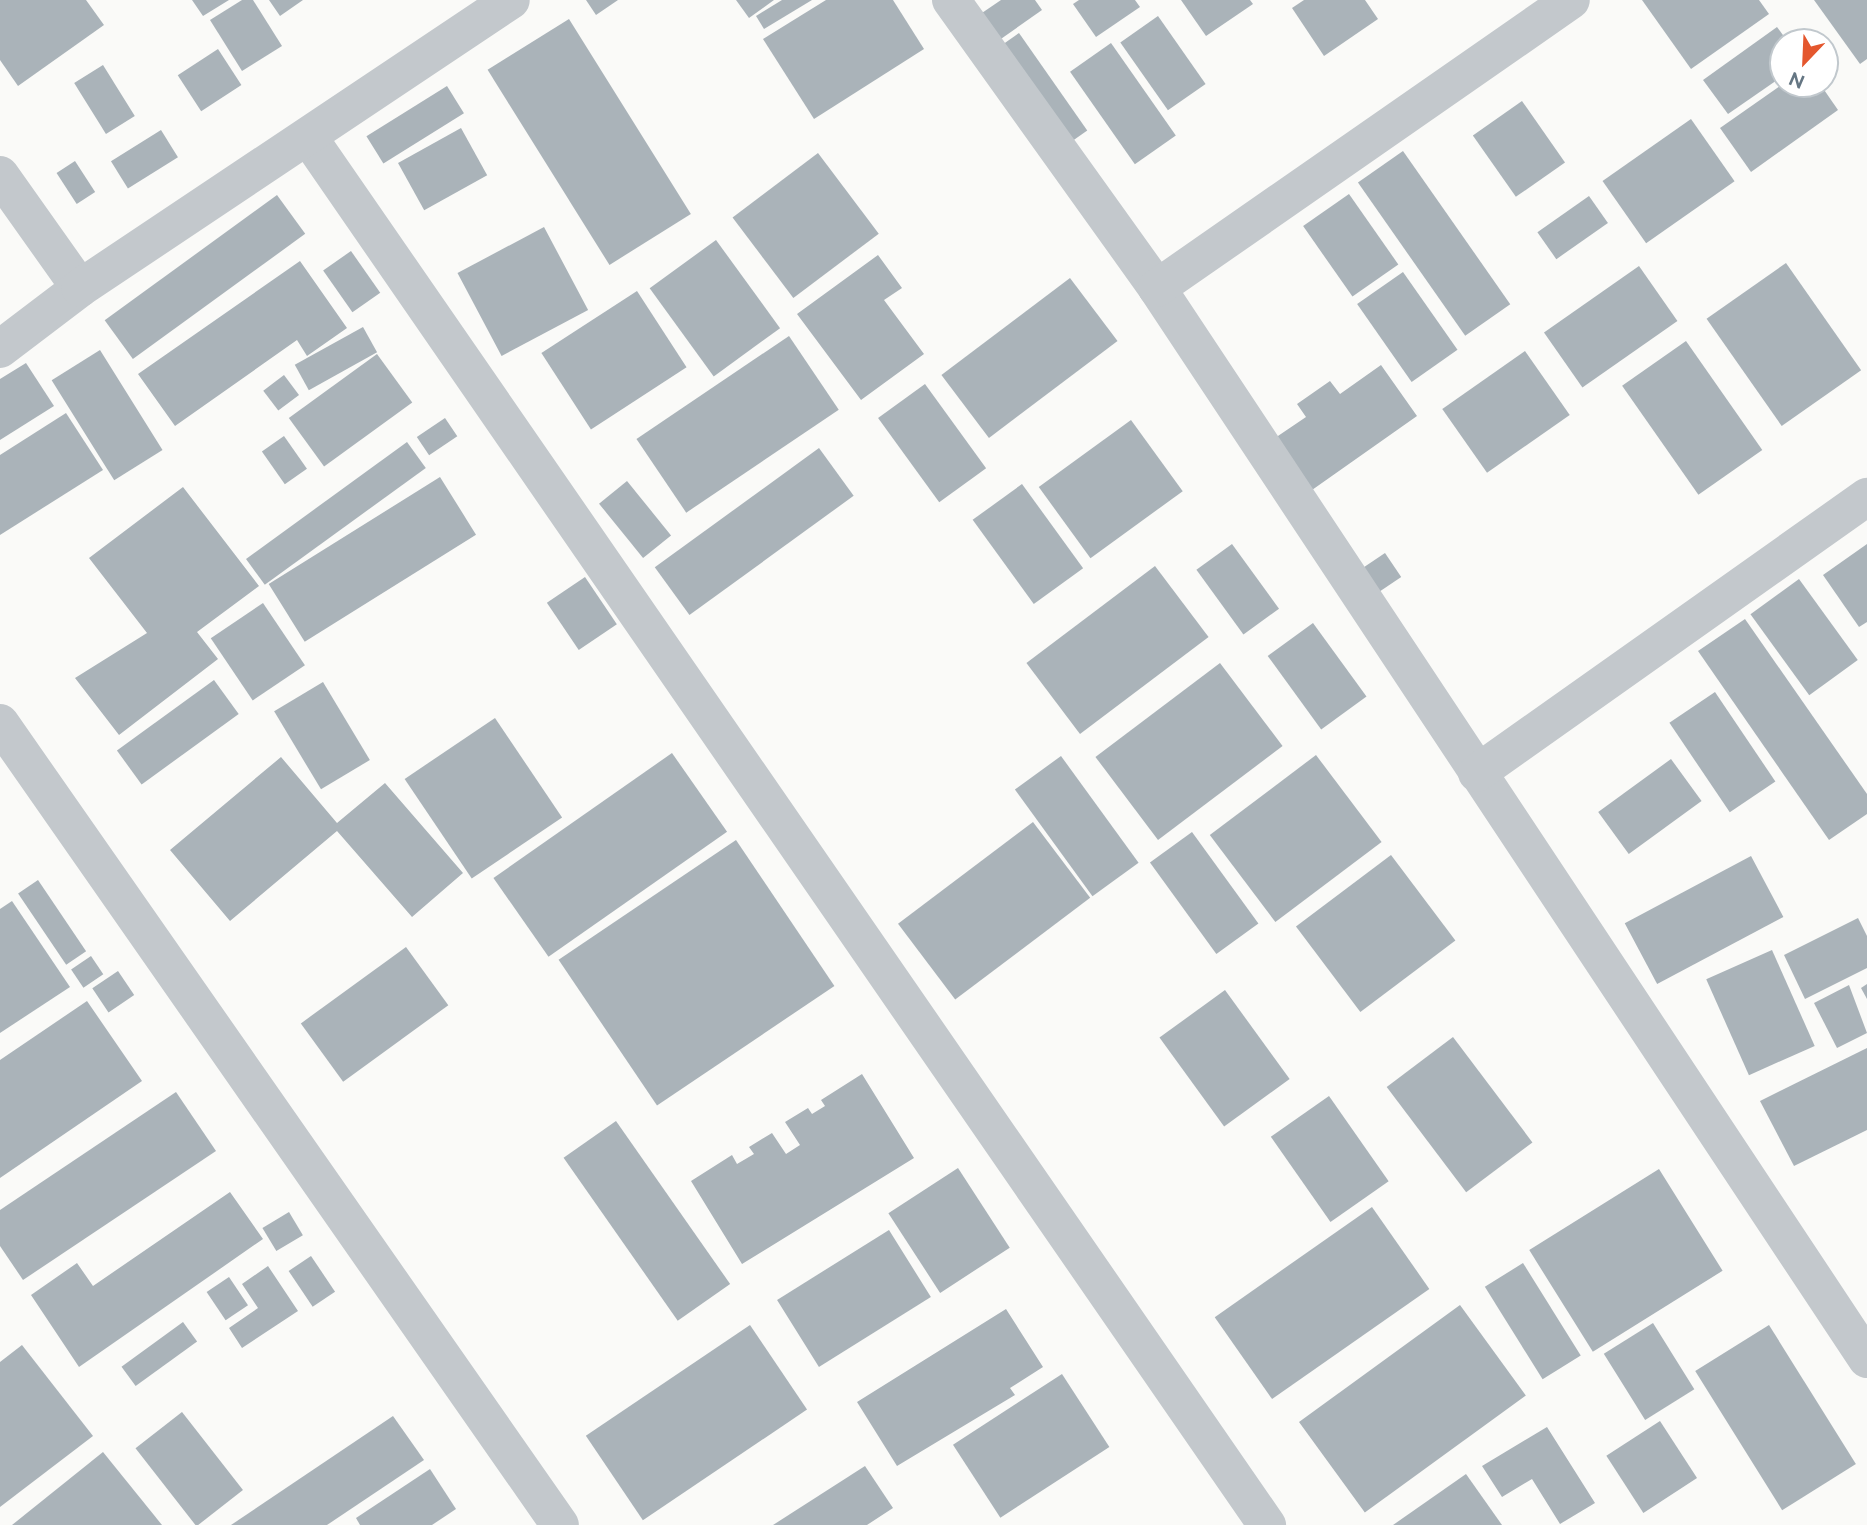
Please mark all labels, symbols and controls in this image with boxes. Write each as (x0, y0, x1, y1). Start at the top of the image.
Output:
north arrow (1769, 28, 1839, 98)
text: N (1786, 68, 1808, 93)

